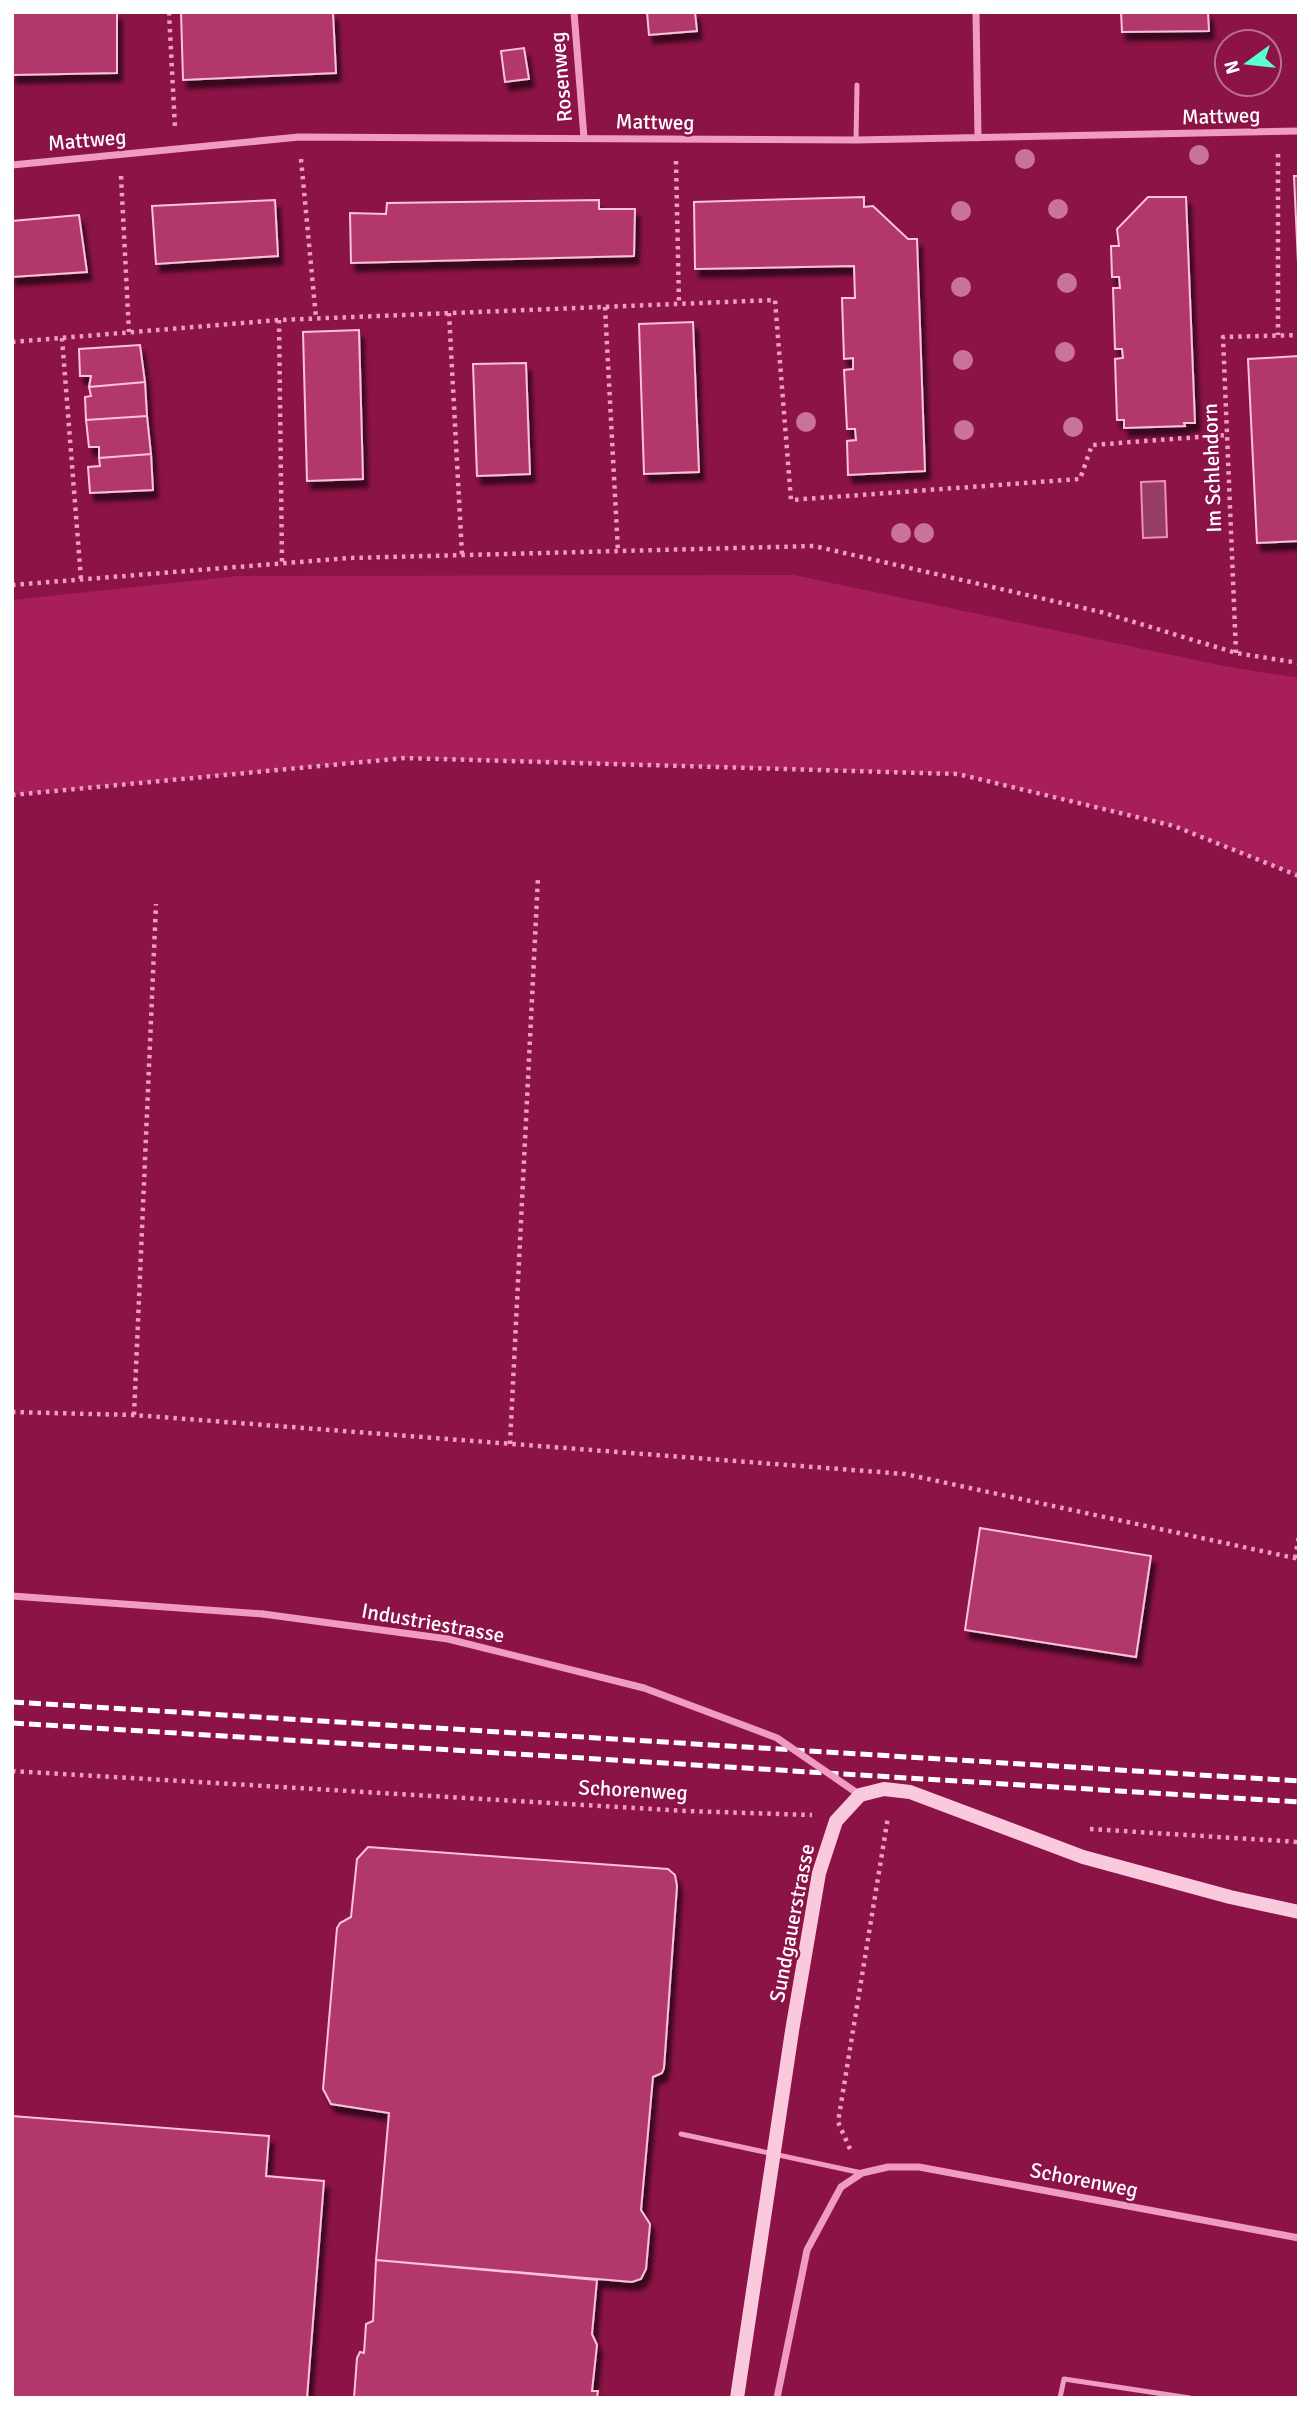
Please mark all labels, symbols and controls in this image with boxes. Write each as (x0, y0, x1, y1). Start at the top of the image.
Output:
north arrow (1213, 28, 1283, 98)
street label: Rosenweg (544, 31, 578, 123)
text: N (1219, 58, 1246, 77)
street label: Mattweg (1181, 102, 1261, 130)
street label: Mattweg (615, 108, 695, 136)
street label: Mattweg (47, 124, 127, 156)
street label: Im Schlehdorn (1197, 403, 1227, 533)
street label: Industriestrasse (359, 1598, 507, 1648)
street label: Schorenweg (578, 1774, 688, 1806)
street label: Sundgauerstrasse (764, 1842, 820, 2004)
street label: Schorenweg (1028, 2157, 1140, 2203)

